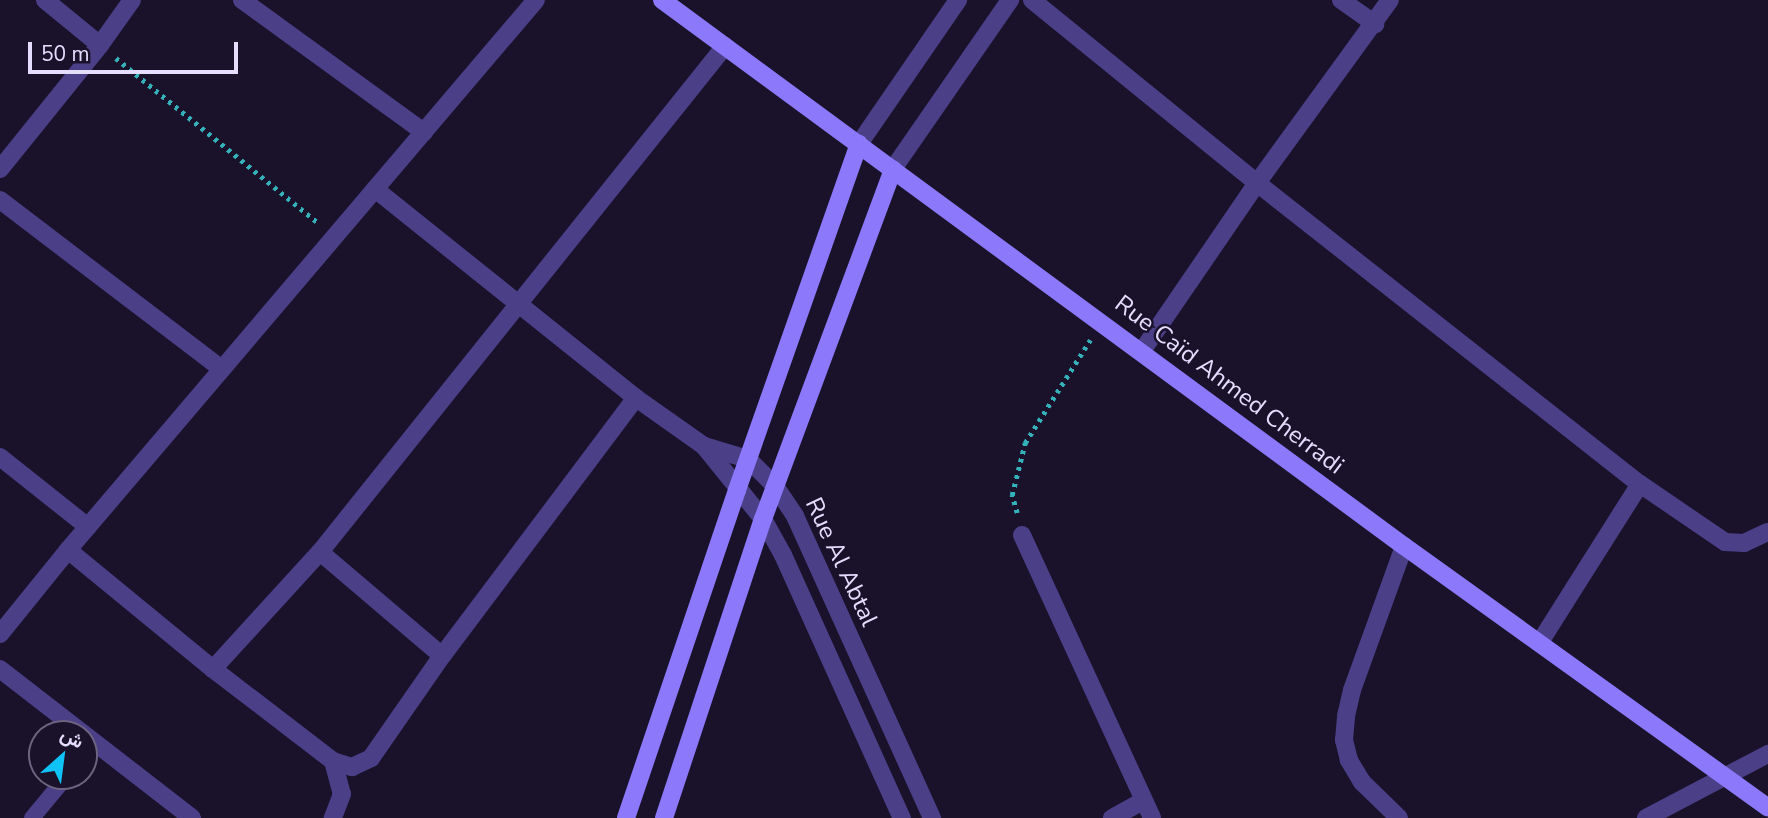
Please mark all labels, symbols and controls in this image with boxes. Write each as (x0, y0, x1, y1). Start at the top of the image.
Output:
scale bar (32, 28, 242, 72)
text: 50 m (41, 40, 90, 68)
street label: Rue Caïd Ahmed Cherradi (1109, 289, 1349, 481)
street label: Rue Al Abtal (799, 493, 883, 631)
north arrow (28, 720, 98, 790)
text: ش (56, 721, 88, 755)

